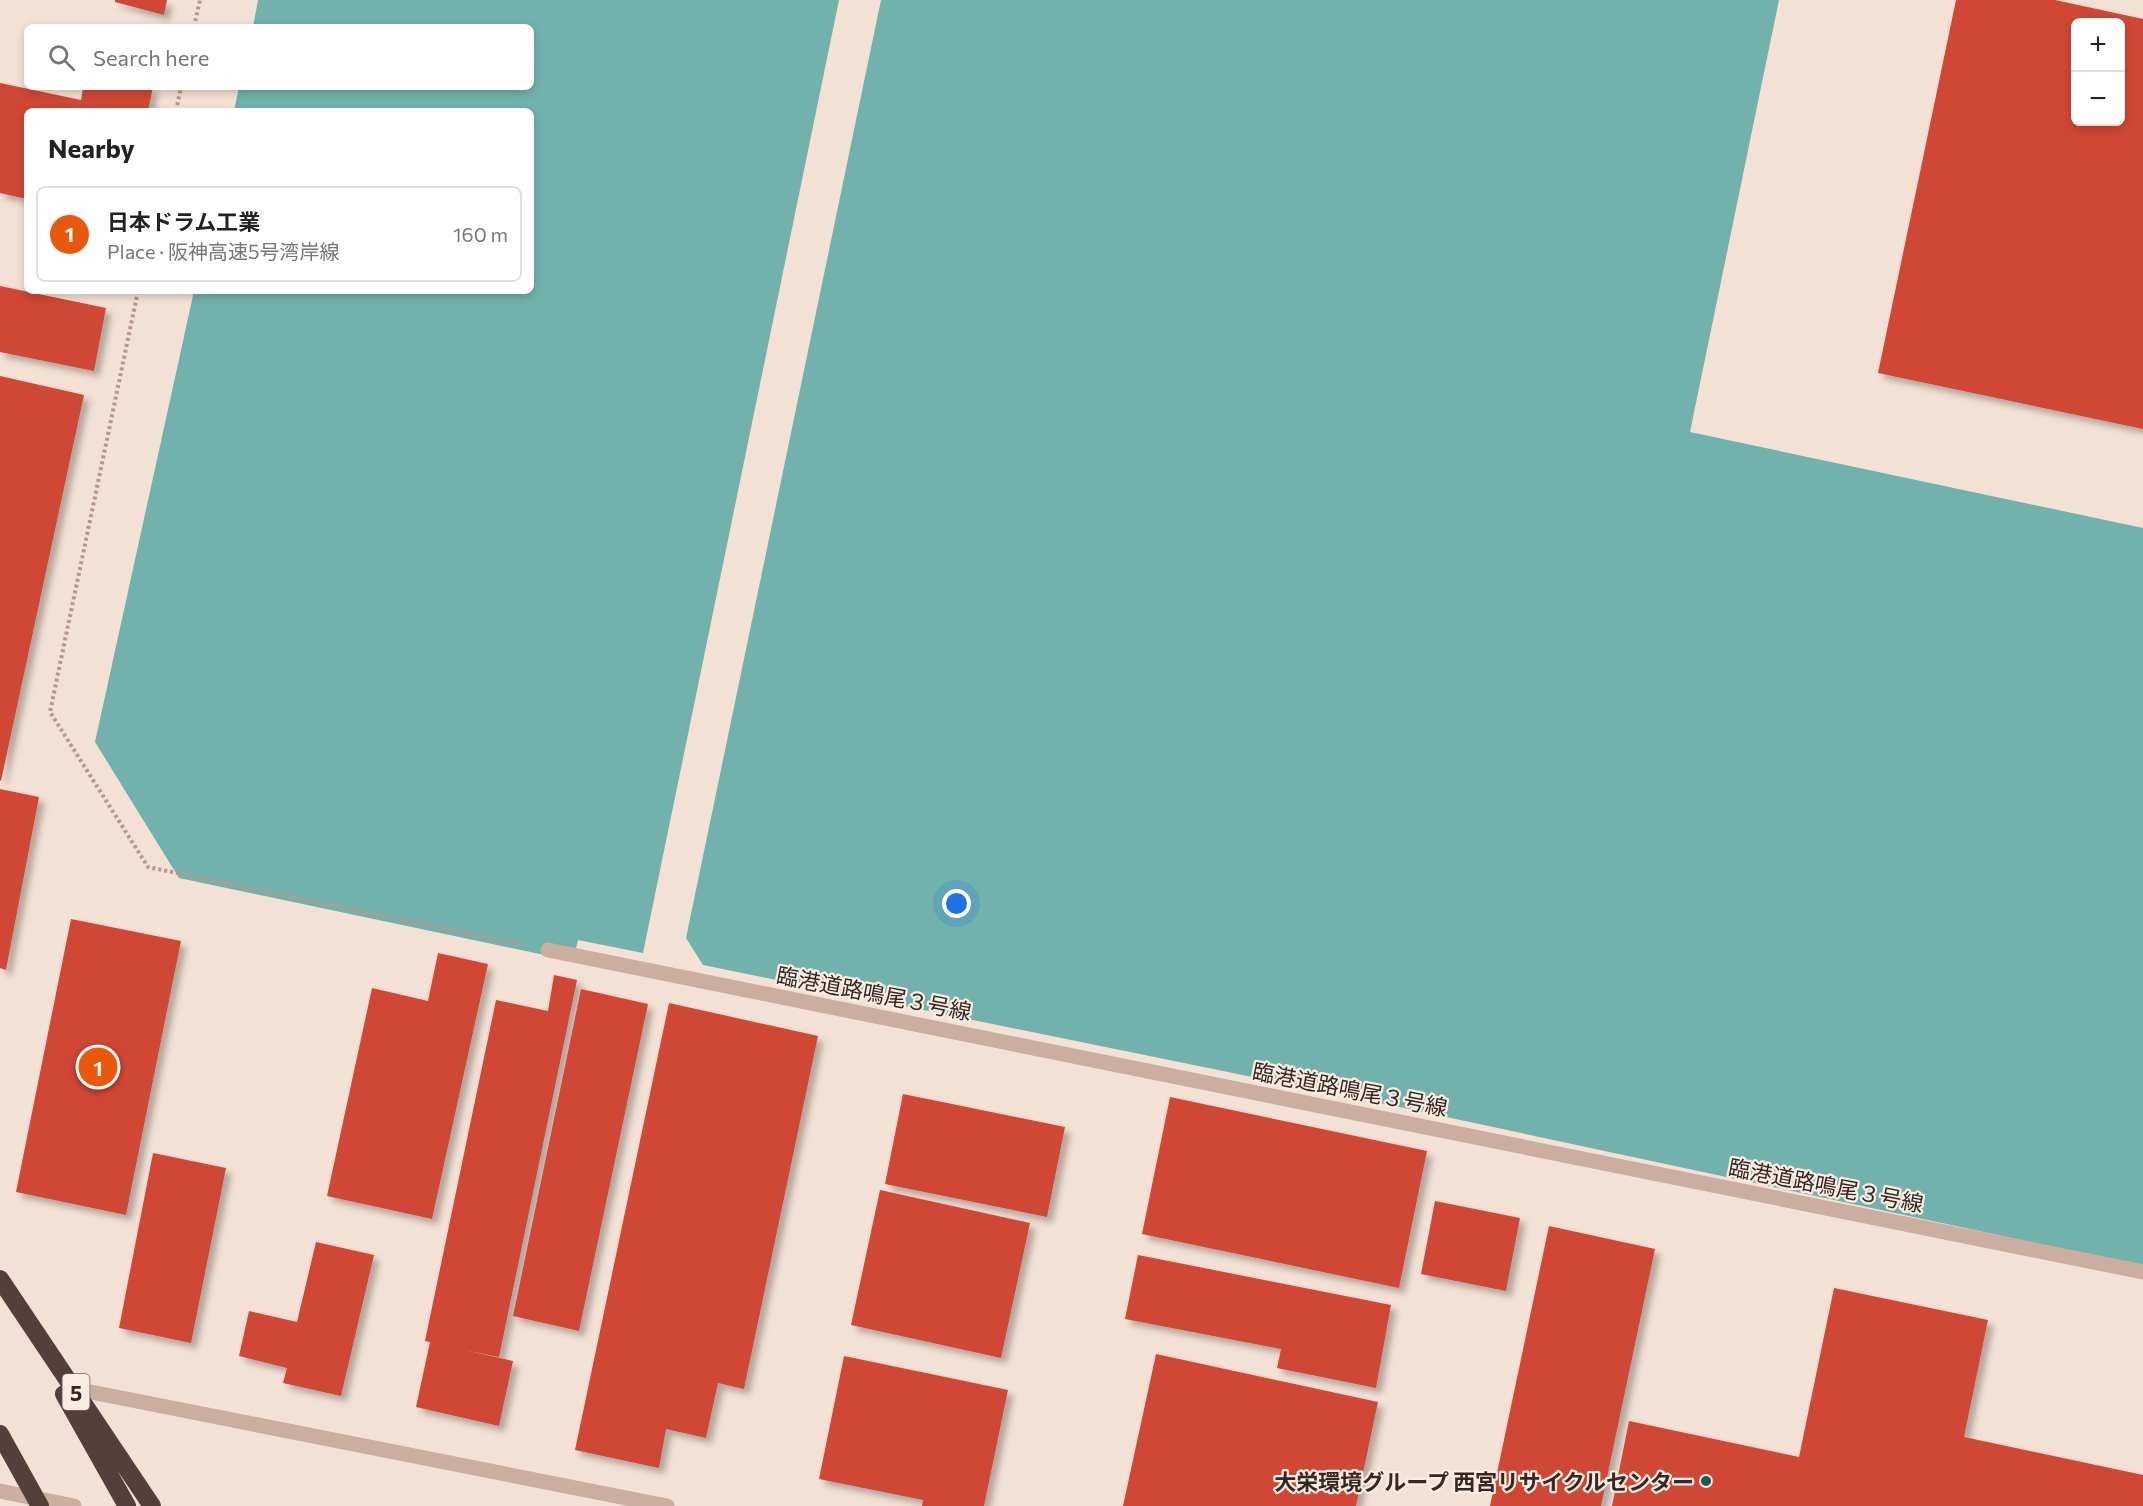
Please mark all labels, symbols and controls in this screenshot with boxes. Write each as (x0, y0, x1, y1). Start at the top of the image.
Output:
map controls (2071, 18, 2125, 126)
button: + (2071, 18, 2125, 72)
search box (24, 24, 534, 90)
icon: search (45, 41, 78, 74)
text: Search here (93, 44, 209, 71)
button: − (2071, 72, 2125, 126)
text: Nearby (48, 132, 135, 163)
text: 日本ドラム工業 (107, 208, 260, 235)
text: 1 (65, 222, 74, 246)
text: 160 m (453, 222, 508, 246)
text: Place · 阪神高速5号湾岸線 (107, 239, 339, 263)
your location (942, 889, 971, 918)
street label: 臨港道路鳴尾３号線 (774, 961, 974, 1025)
pin: 1 (78, 1044, 118, 1090)
street label: 臨港道路鳴尾３号線 (1250, 1057, 1450, 1121)
street label: 臨港道路鳴尾３号線 (1726, 1153, 1926, 1217)
road number: 5 (62, 1374, 90, 1410)
place label: 大栄環境グループ 西宮リサイクルセンター (1274, 1468, 1694, 1495)
marker: 大栄環境グループ 西宮リサイクルセンター (1699, 1474, 1713, 1488)

